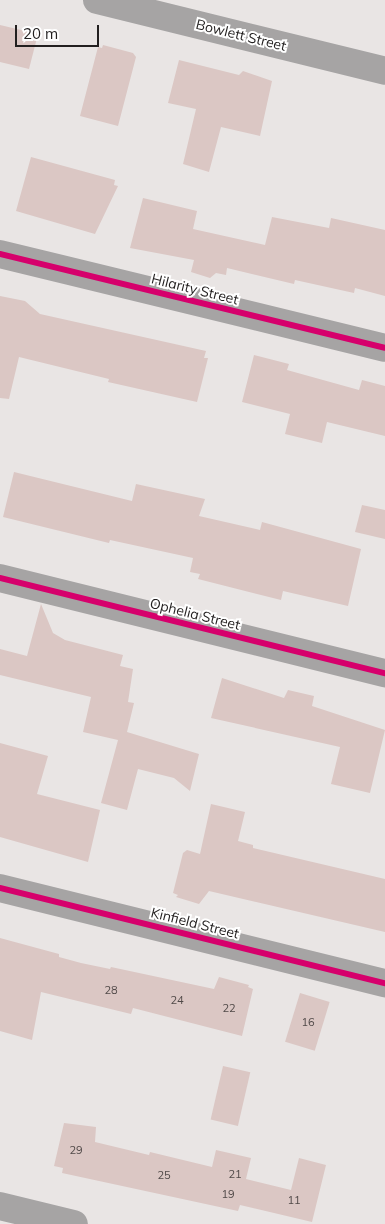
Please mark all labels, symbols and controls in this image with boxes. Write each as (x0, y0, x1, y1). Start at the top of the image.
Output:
scale bar (18, 15, 101, 47)
street label: Bowlett Street (194, 16, 288, 54)
text: 20 m (23, 24, 58, 43)
street label: Hilarity Street (150, 270, 240, 308)
street label: Ophelia Street (148, 595, 242, 633)
street label: Kinfield Street (149, 904, 241, 942)
house number: 28 (104, 983, 118, 997)
house number: 24 (170, 993, 184, 1007)
house number: 22 (222, 1001, 236, 1015)
house number: 16 (301, 1015, 315, 1029)
house number: 29 (69, 1143, 83, 1157)
house number: 21 (228, 1167, 242, 1181)
house number: 25 (157, 1168, 171, 1182)
house number: 19 (221, 1187, 235, 1201)
house number: 11 (287, 1193, 301, 1207)

